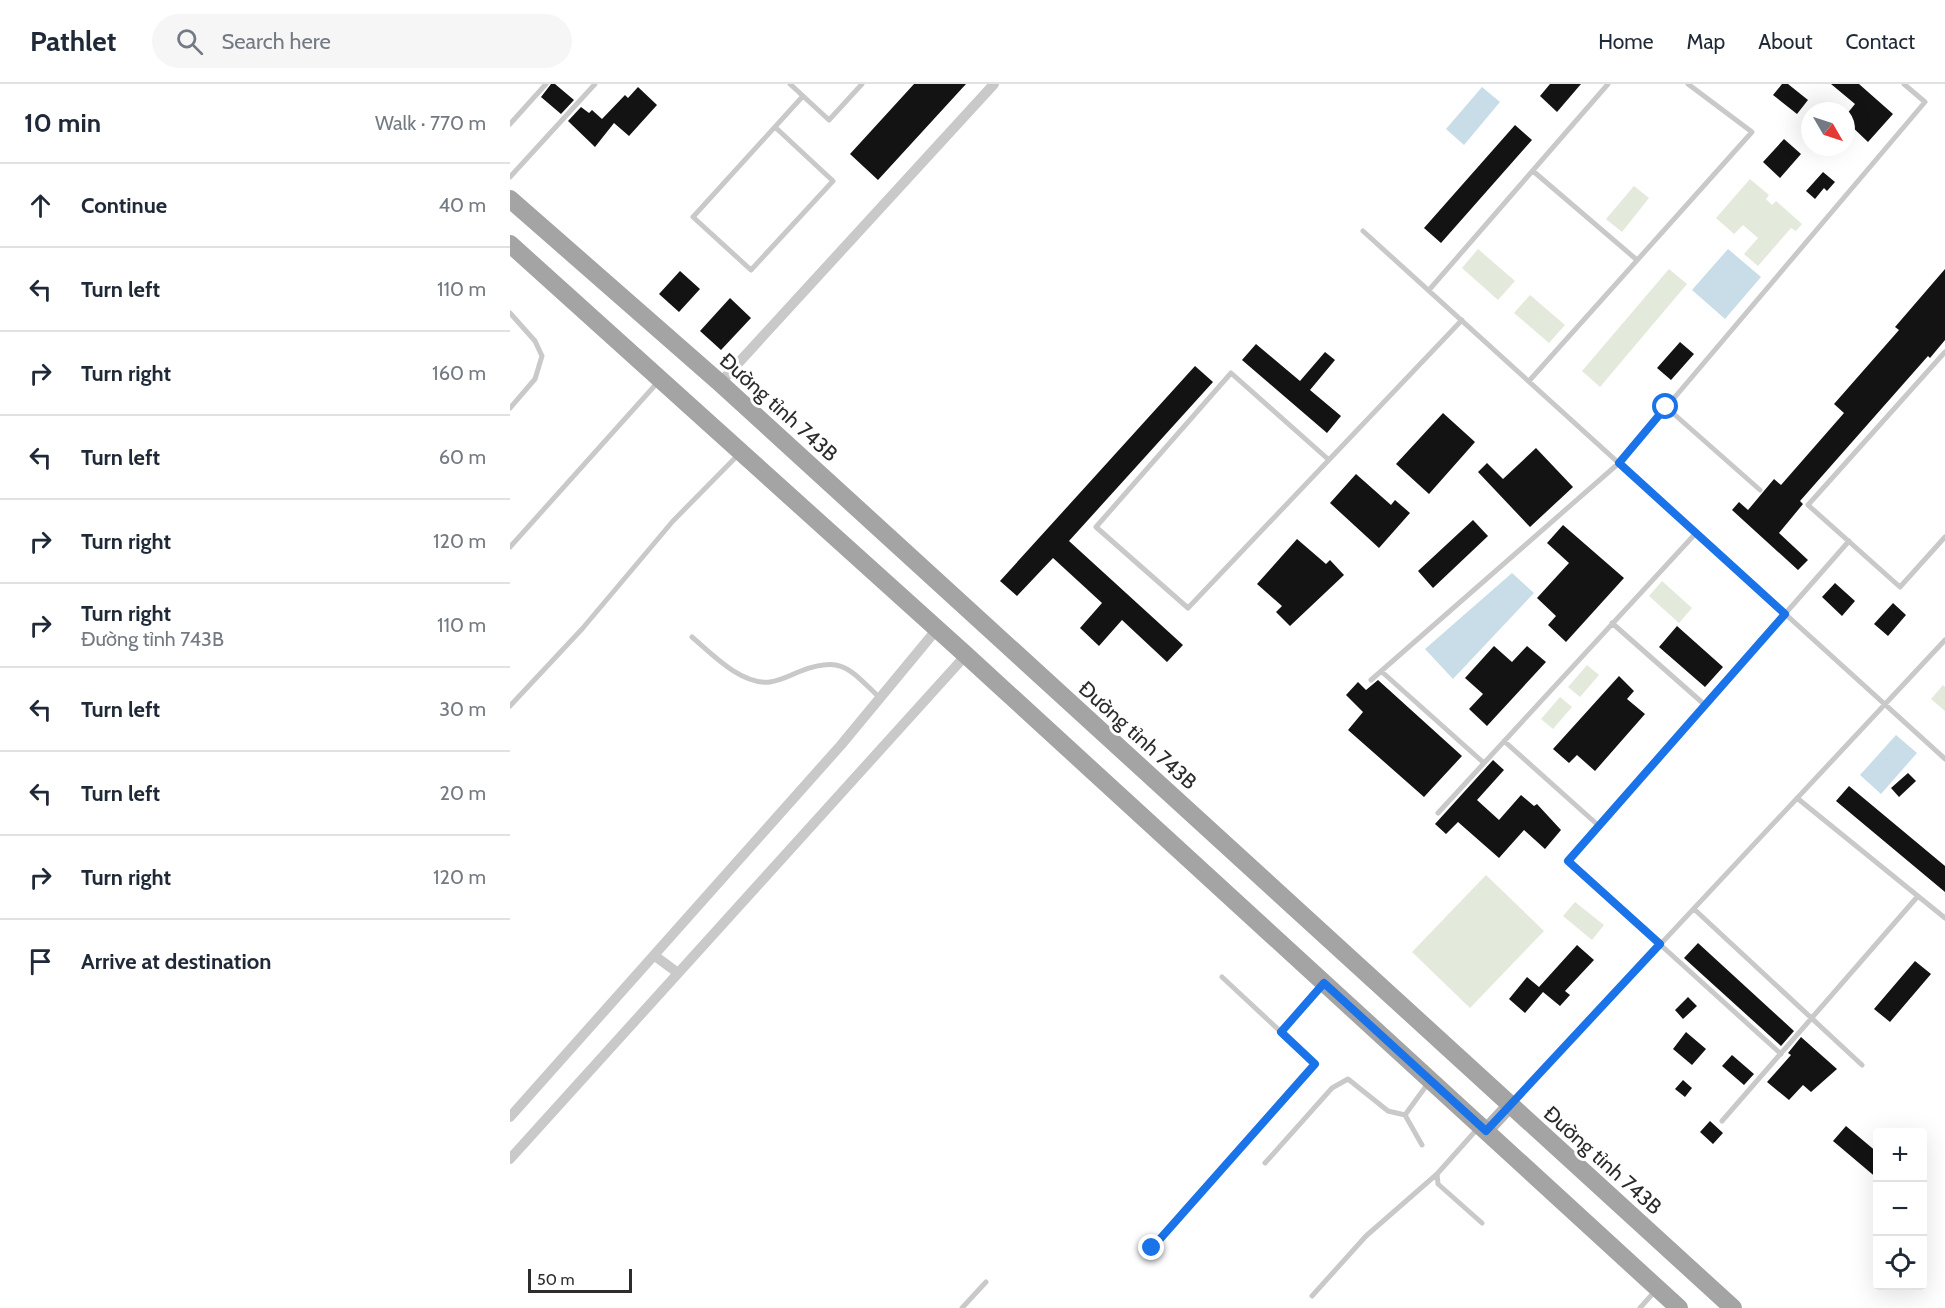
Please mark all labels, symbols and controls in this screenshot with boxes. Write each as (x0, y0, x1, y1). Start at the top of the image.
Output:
search box (152, 14, 572, 68)
text: Pathlet (30, 24, 116, 58)
icon: search (173, 25, 206, 58)
text: Search here (221, 28, 331, 55)
text: Home (1598, 29, 1654, 54)
text: Map (1687, 29, 1725, 54)
text: About (1758, 29, 1812, 54)
text: Contact (1845, 29, 1915, 54)
north arrow (1801, 102, 1855, 156)
text: 10 min (24, 107, 101, 139)
text: Walk · 770 m (375, 111, 486, 135)
icon: ahead (24, 189, 57, 222)
text: Continue (81, 192, 167, 219)
text: 40 m (438, 193, 486, 217)
icon: left (24, 273, 57, 306)
text: Turn left (81, 276, 160, 303)
text: 110 m (437, 277, 486, 301)
street label: Đường tỉnh 743B (715, 348, 843, 466)
icon: right (24, 357, 57, 390)
text: Turn right (81, 360, 171, 387)
text: 160 m (432, 361, 486, 385)
route start (1652, 393, 1678, 419)
icon: left (24, 441, 57, 474)
text: Turn left (81, 444, 160, 471)
text: 60 m (439, 445, 486, 469)
icon: right (24, 525, 57, 558)
text: Turn right (81, 528, 171, 555)
text: 120 m (433, 529, 486, 553)
text: Turn right (81, 600, 171, 627)
icon: right (24, 609, 57, 642)
text: 110 m (437, 613, 486, 637)
text: Đường tỉnh 743B (81, 627, 224, 651)
street label: Đường tỉnh 743B (1074, 676, 1202, 794)
icon: left (24, 693, 57, 726)
text: Turn left (81, 696, 160, 723)
text: 30 m (439, 697, 486, 721)
icon: left (24, 777, 57, 810)
text: Turn left (81, 780, 160, 807)
text: 20 m (440, 781, 486, 805)
icon: right (24, 861, 57, 894)
text: Turn right (81, 864, 171, 891)
text: 120 m (433, 865, 486, 889)
icon: arrive (24, 945, 57, 978)
text: Arrive at destination (81, 948, 271, 975)
street label: Đường tỉnh 743B (1539, 1101, 1667, 1219)
map controls (1873, 1128, 1927, 1290)
button: + (1873, 1128, 1927, 1182)
button: − (1873, 1182, 1927, 1236)
route end (1138, 1234, 1164, 1260)
button: locate (1873, 1236, 1927, 1290)
scale bar (528, 1266, 632, 1294)
text: 50 m (537, 1270, 574, 1289)

